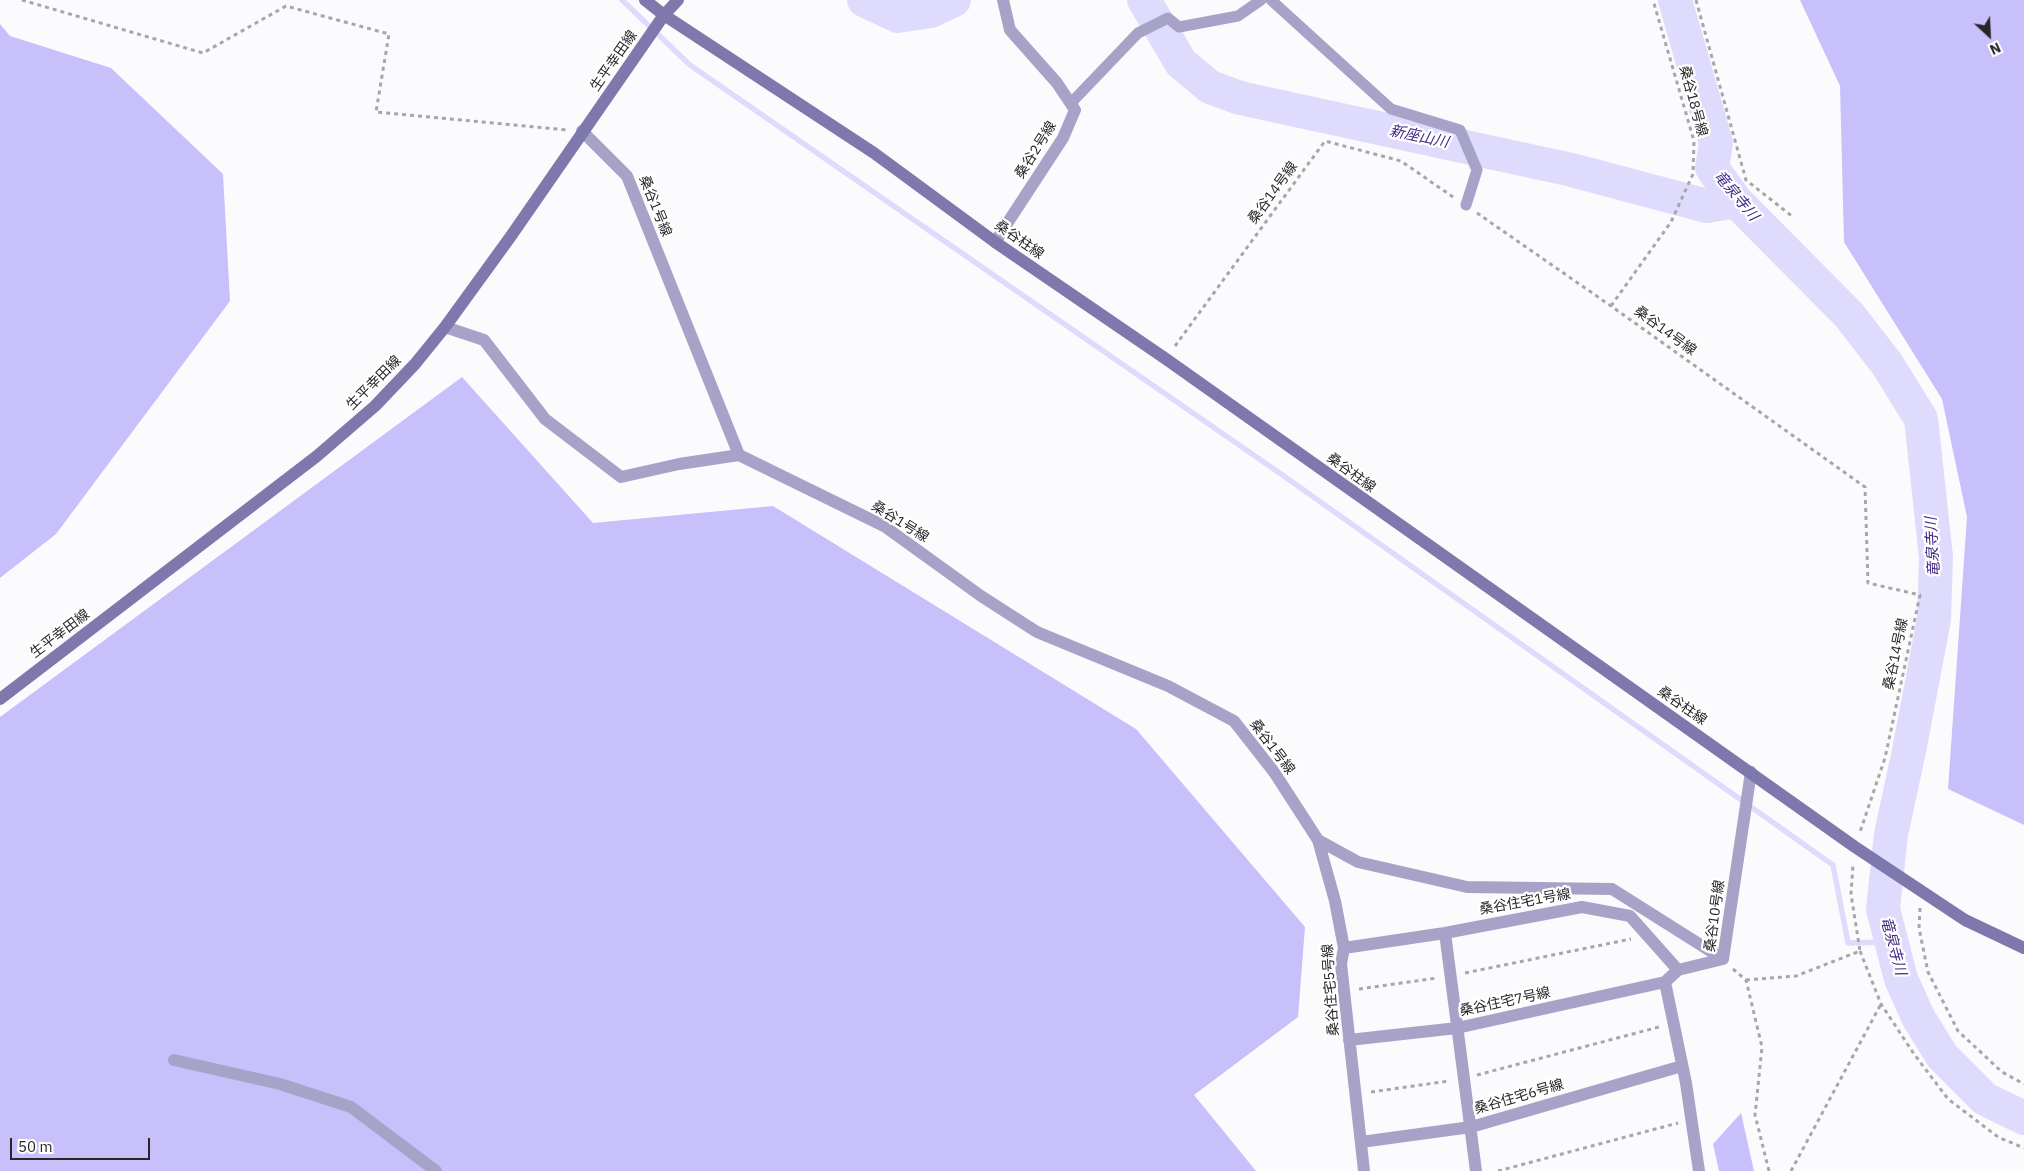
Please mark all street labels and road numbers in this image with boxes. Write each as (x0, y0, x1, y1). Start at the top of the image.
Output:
street label: 生平幸田線 (587, 28, 641, 94)
street label: 桑谷18号線 (1675, 64, 1711, 138)
street label: 桑谷2号線 (1012, 118, 1060, 182)
street label: 桑谷14号線 (1245, 159, 1301, 227)
street label: 桑谷1号線 (635, 173, 675, 239)
street label: 桑谷柱線 (991, 217, 1047, 263)
street label: 桑谷14号線 (1631, 303, 1699, 359)
street label: 生平幸田線 (343, 352, 405, 414)
street label: 桑谷柱線 (1323, 450, 1379, 496)
street label: 桑谷1号線 (868, 498, 932, 546)
street label: 生平幸田線 (27, 606, 93, 662)
street label: 桑谷14号線 (1880, 617, 1912, 691)
street label: 桑谷柱線 (1654, 683, 1710, 729)
street label: 桑谷1号線 (1246, 716, 1298, 778)
street label: 桑谷10号線 (1702, 879, 1728, 953)
street label: 桑谷住宅1号線 (1478, 886, 1572, 918)
street label: 桑谷住宅5号線 (1319, 943, 1343, 1037)
street label: 桑谷住宅7号線 (1458, 984, 1552, 1020)
street label: 桑谷住宅6号線 (1472, 1076, 1566, 1118)

